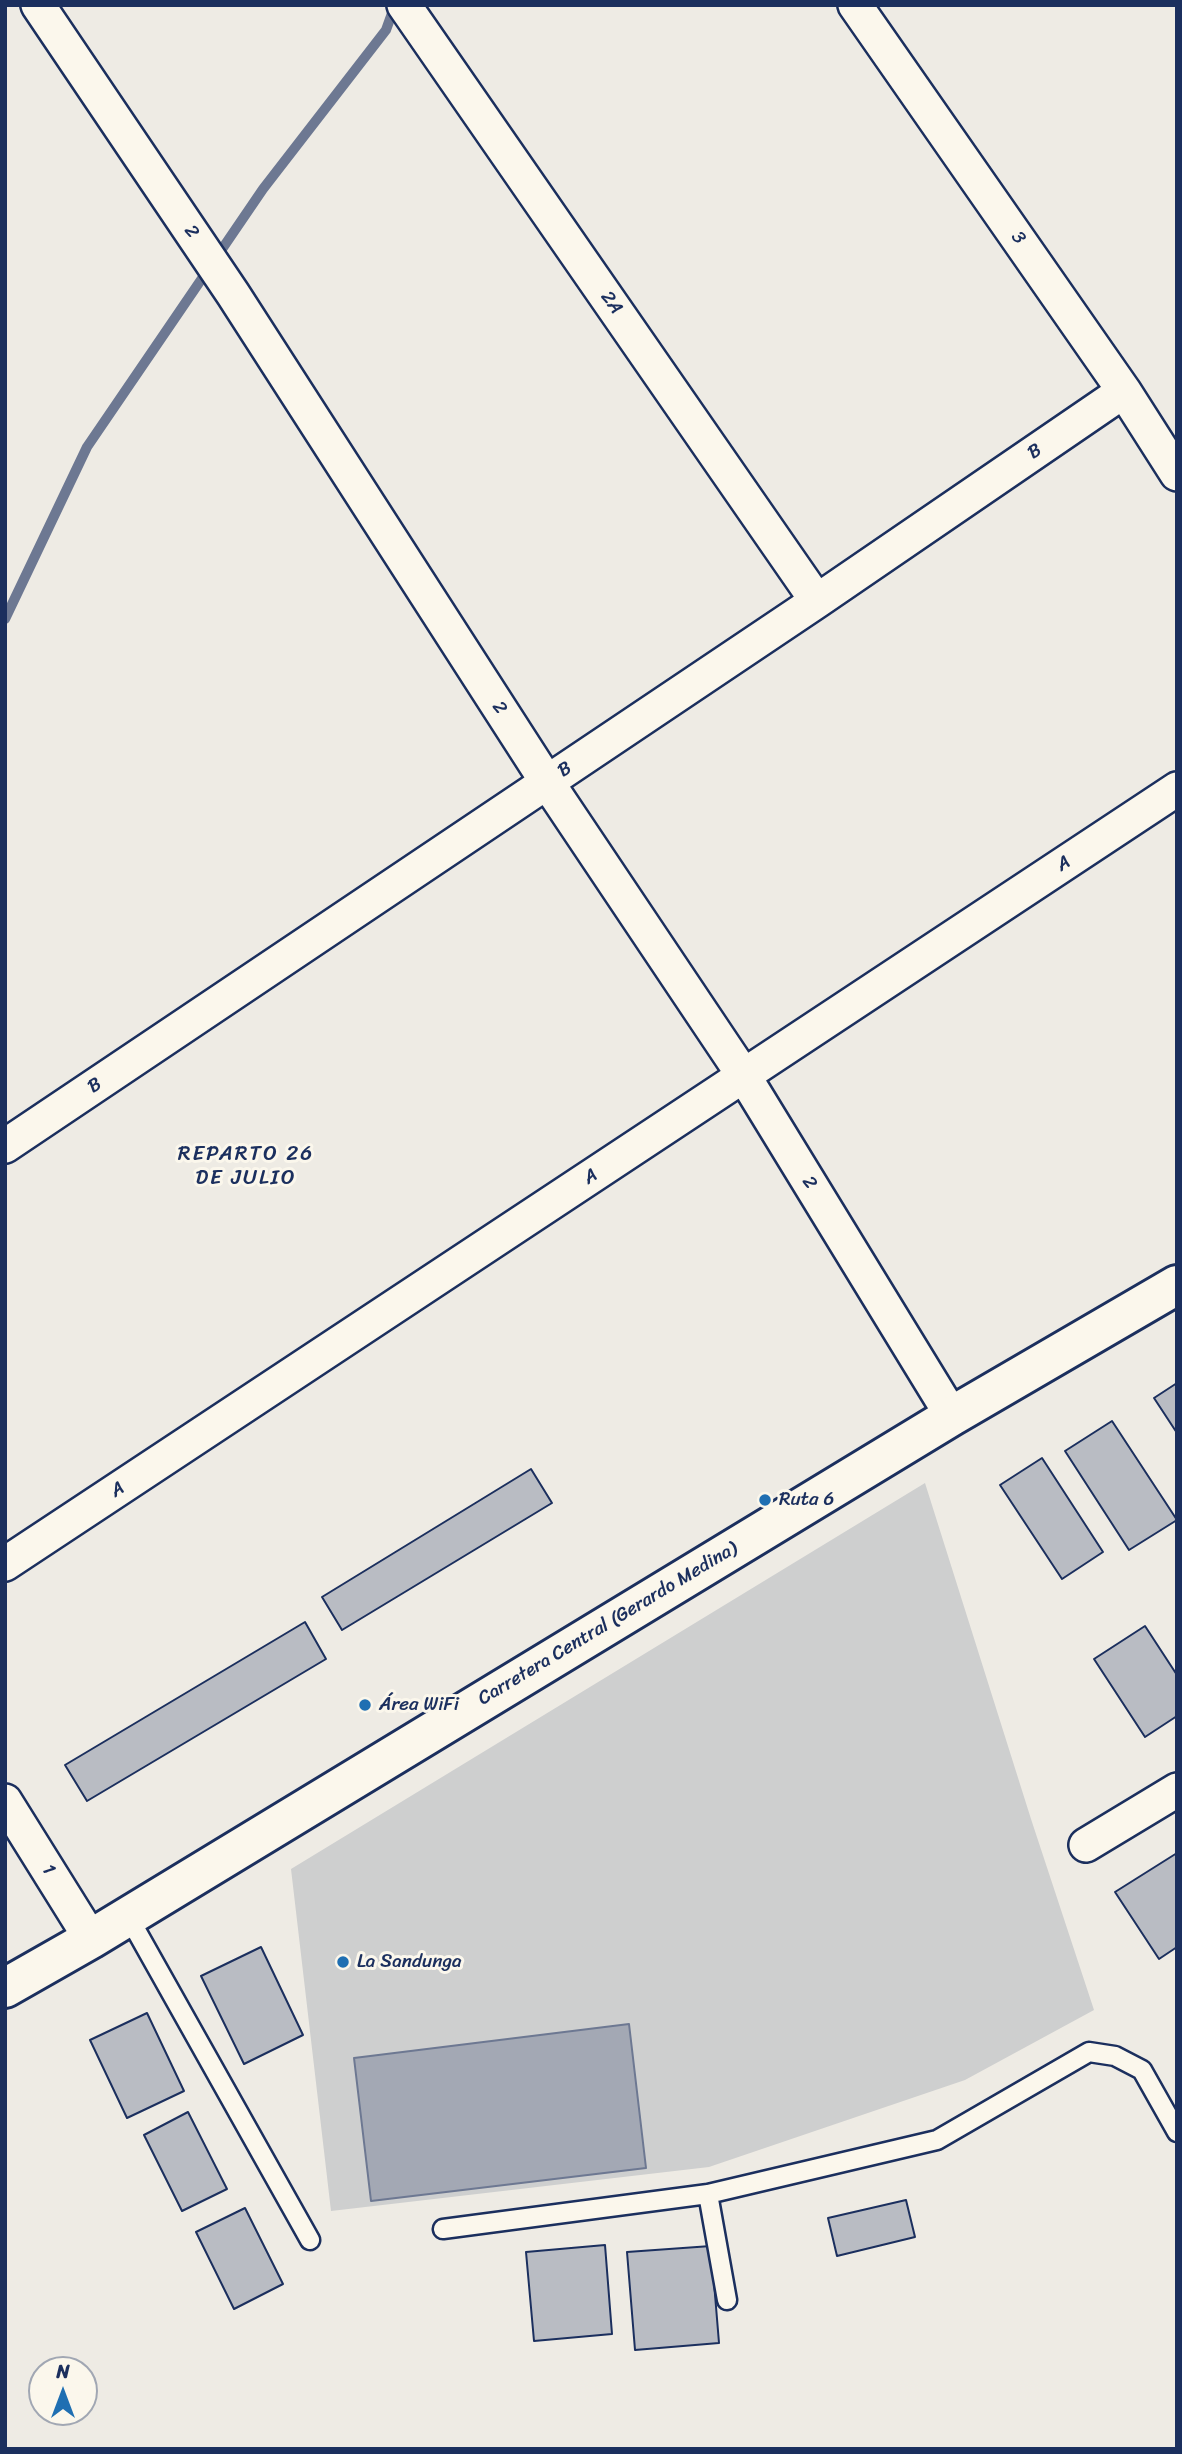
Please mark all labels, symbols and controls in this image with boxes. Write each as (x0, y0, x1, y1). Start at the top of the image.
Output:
street label: 2 (178, 221, 204, 243)
street label: 3 (1006, 227, 1030, 249)
street label: 2A (595, 287, 627, 319)
street label: B (1024, 439, 1046, 465)
street label: 2 (486, 697, 512, 719)
street label: B (554, 757, 576, 783)
street label: A (1053, 851, 1075, 877)
street label: B (84, 1073, 106, 1099)
district label: REPARTO 26 DE JULIO (178, 1142, 314, 1192)
street label: A (580, 1164, 602, 1190)
street label: 2 (796, 1172, 822, 1194)
street label: A (107, 1477, 129, 1503)
place label: Ruta 6 (779, 1489, 834, 1511)
marker: Ruta 6 (757, 1492, 773, 1508)
street label: Carretera Central (Gerardo Medina) (474, 1537, 742, 1711)
place label: Área WiFi (379, 1694, 459, 1716)
marker: Área WiFi (357, 1697, 373, 1713)
street label: 1 (36, 1861, 60, 1879)
place label: La Sandunga (357, 1951, 462, 1973)
marker: La Sandunga (335, 1954, 351, 1970)
text: N (56, 2355, 70, 2388)
north arrow (28, 2356, 98, 2426)

